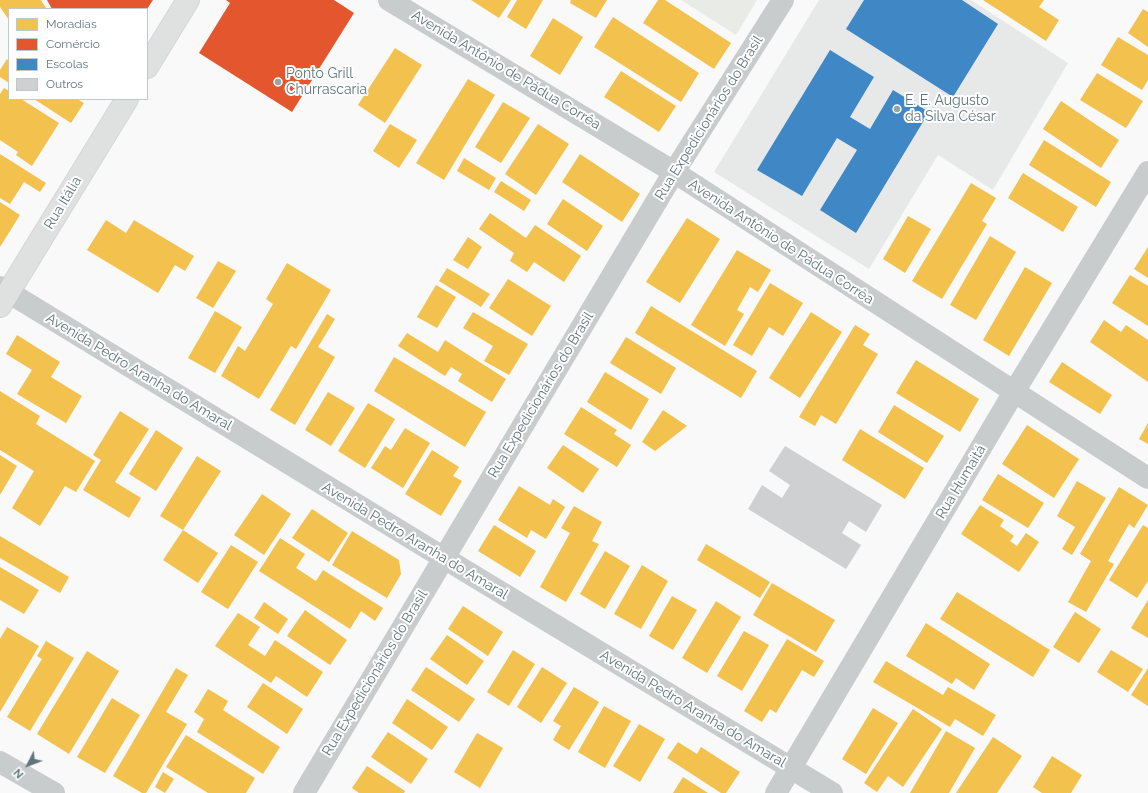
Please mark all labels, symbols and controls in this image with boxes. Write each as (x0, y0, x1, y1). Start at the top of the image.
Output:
street label: Avenida Antônio de Pádua Corrêa (408, 7, 604, 133)
legend (8, 8, 148, 100)
text: Moradias (46, 17, 97, 31)
street label: Rua Expedicionários do Brasil (651, 33, 767, 203)
text: Comércio (46, 37, 100, 51)
text: Escolas (46, 57, 88, 71)
place label: Ponto Grill Churrascaria (286, 66, 367, 98)
text: Outros (46, 77, 83, 91)
marker: Ponto Grill Churrascaria (273, 77, 283, 87)
place label: E. E. Augusto da Silva César (905, 93, 996, 126)
marker: E. E. Augusto da Silva César (892, 104, 902, 114)
street label: Rua Itália (41, 173, 85, 233)
street label: Avenida Antônio de Pádua Corrêa (685, 176, 877, 308)
street label: Rua Expedicionários do Brasil (485, 309, 597, 481)
street label: Avenida Pedro Aranha do Amaral (43, 310, 235, 434)
street label: Rua Humaitá (932, 442, 990, 522)
street label: Avenida Pedro Aranha do Amaral (319, 479, 511, 603)
street label: Rua Expedicionários do Brasil (319, 587, 431, 759)
street label: Avenida Pedro Aranha do Amaral (597, 647, 789, 771)
north arrow (8, 745, 48, 785)
text: N (11, 766, 26, 781)

